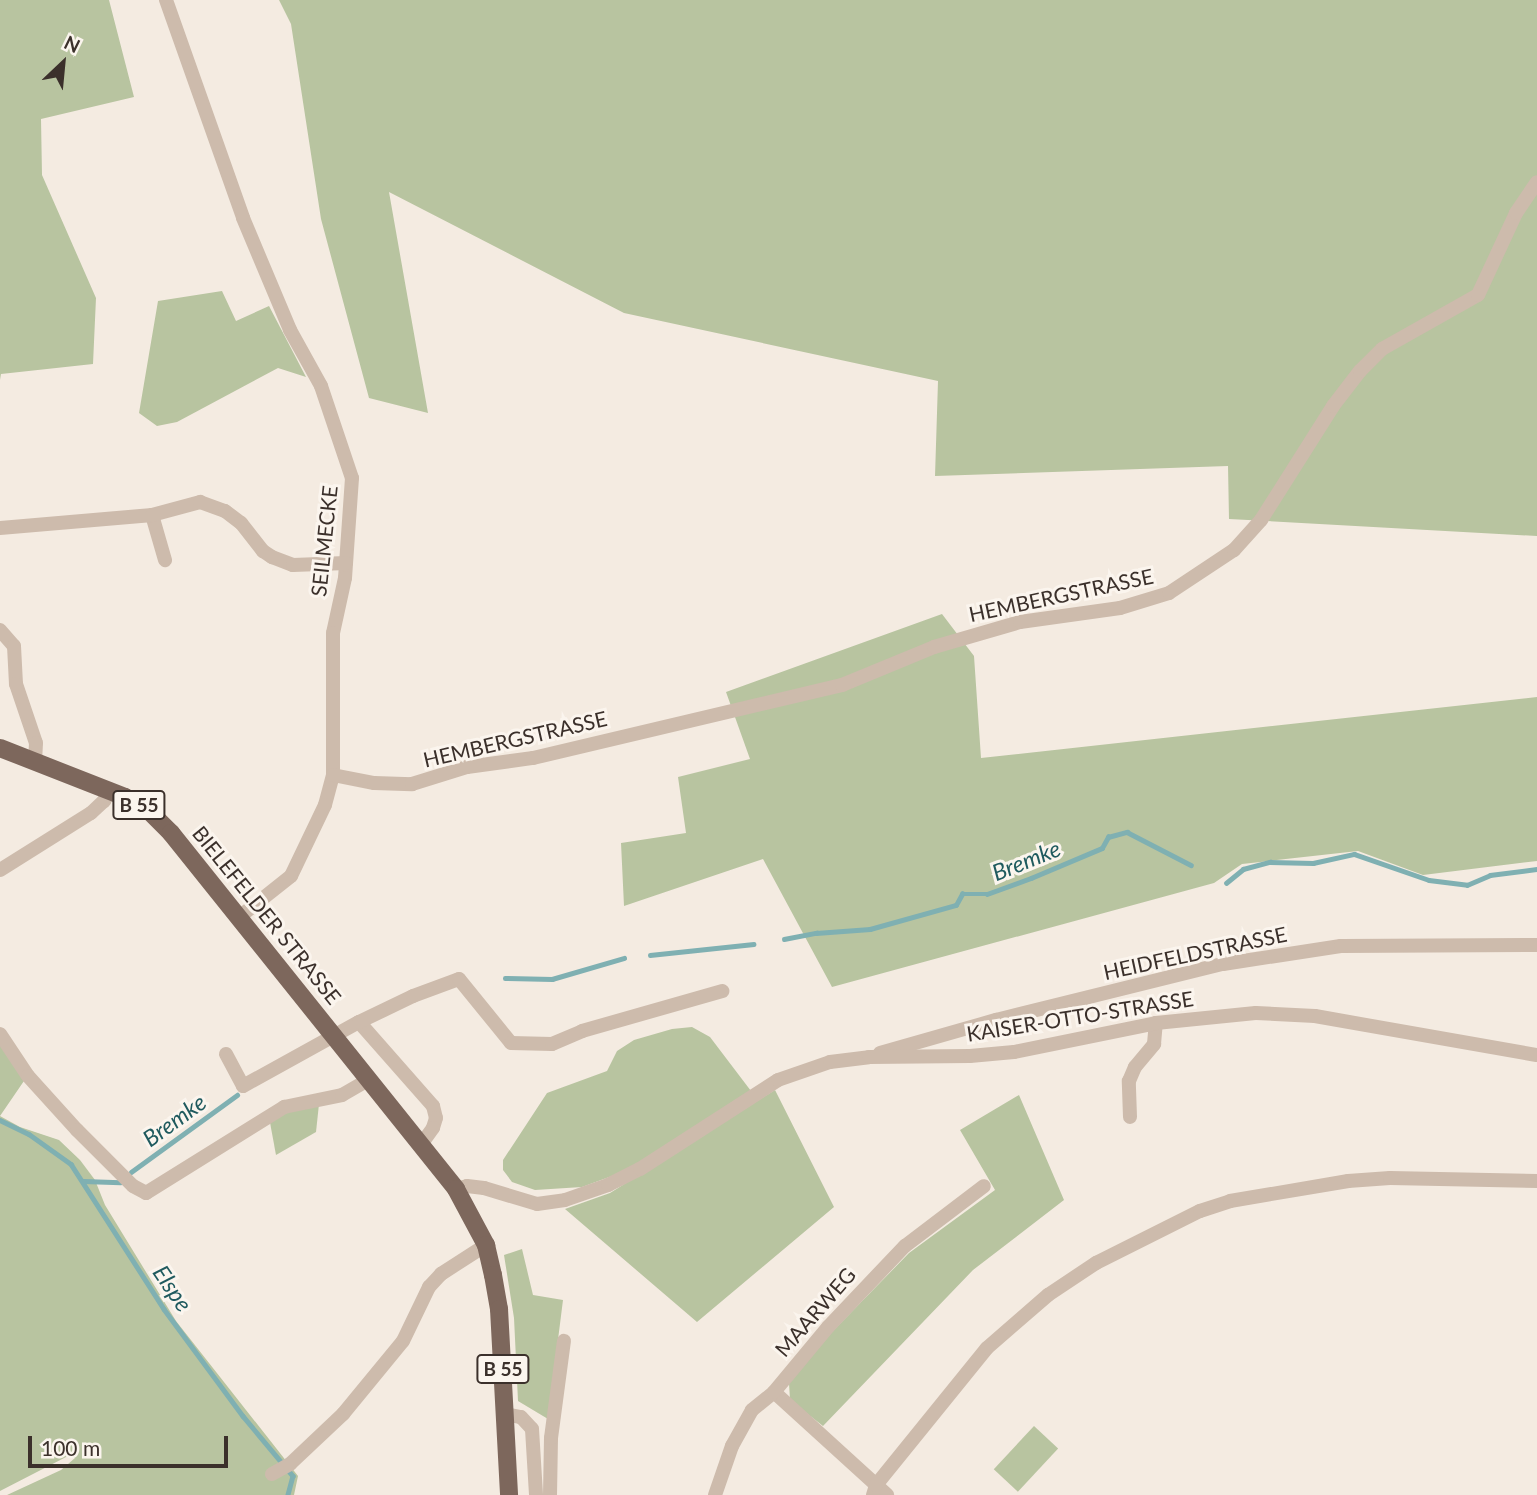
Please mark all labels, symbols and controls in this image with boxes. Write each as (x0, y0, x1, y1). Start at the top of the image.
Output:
north arrow (28, 28, 98, 98)
text: N (61, 30, 84, 57)
street label: SEILMECKE (306, 484, 342, 598)
street label: HEMBERGSTRASSE (967, 563, 1155, 627)
street label: HEMBERGSTRASSE (421, 706, 609, 772)
road number: B 55 (111, 790, 167, 820)
street label: BIELEFELDER STRASSE (187, 821, 347, 1009)
water label: Bremke (988, 834, 1064, 886)
street label: HEIDFELDSTRASSE (1101, 921, 1289, 985)
street label: KAISER-OTTO-STRASSE (965, 986, 1195, 1046)
water label: Bremke (137, 1088, 211, 1152)
water label: Elspe (148, 1260, 198, 1316)
street label: MAARWEG (769, 1262, 861, 1362)
road number: B 55 (475, 1354, 531, 1385)
scale bar (32, 1422, 231, 1466)
text: 100 m (41, 1435, 100, 1460)

